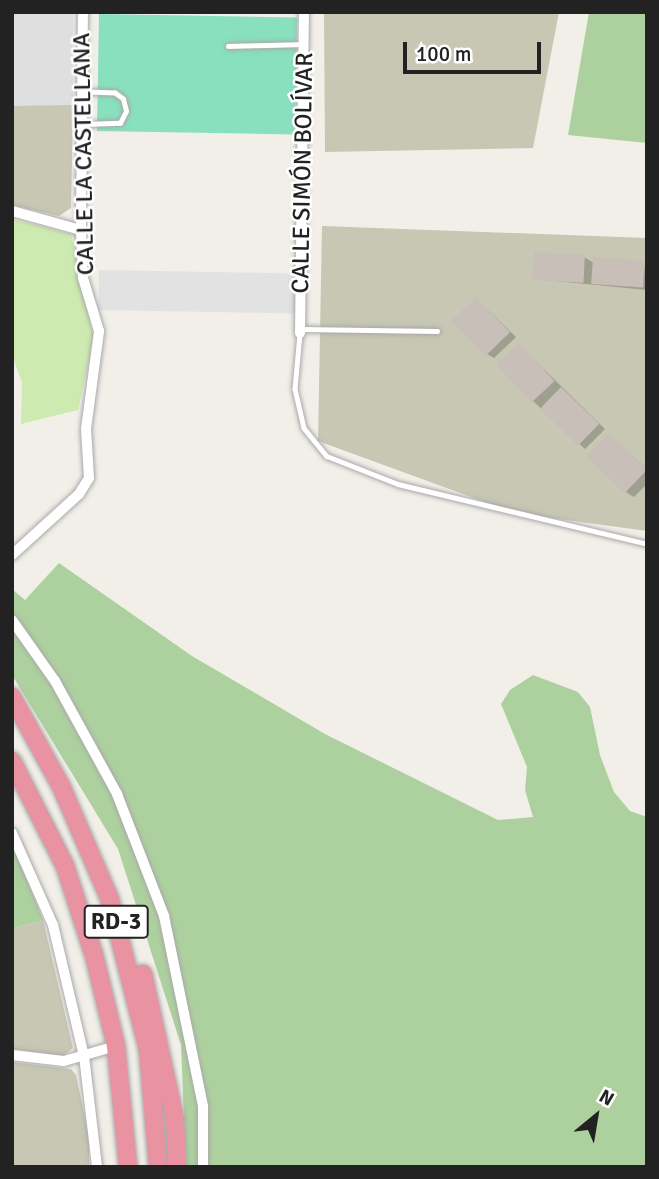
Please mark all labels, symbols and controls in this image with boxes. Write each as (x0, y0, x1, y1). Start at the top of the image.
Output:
scale bar (407, 28, 545, 72)
street label: CALLE LA CASTELLANA (67, 33, 101, 275)
text: 100 m (416, 41, 471, 67)
street label: CALLE SIMÓN BOLÍVAR (287, 52, 319, 294)
road number: RD-3 (83, 903, 149, 942)
north arrow (561, 1081, 631, 1151)
text: N (595, 1084, 618, 1112)

